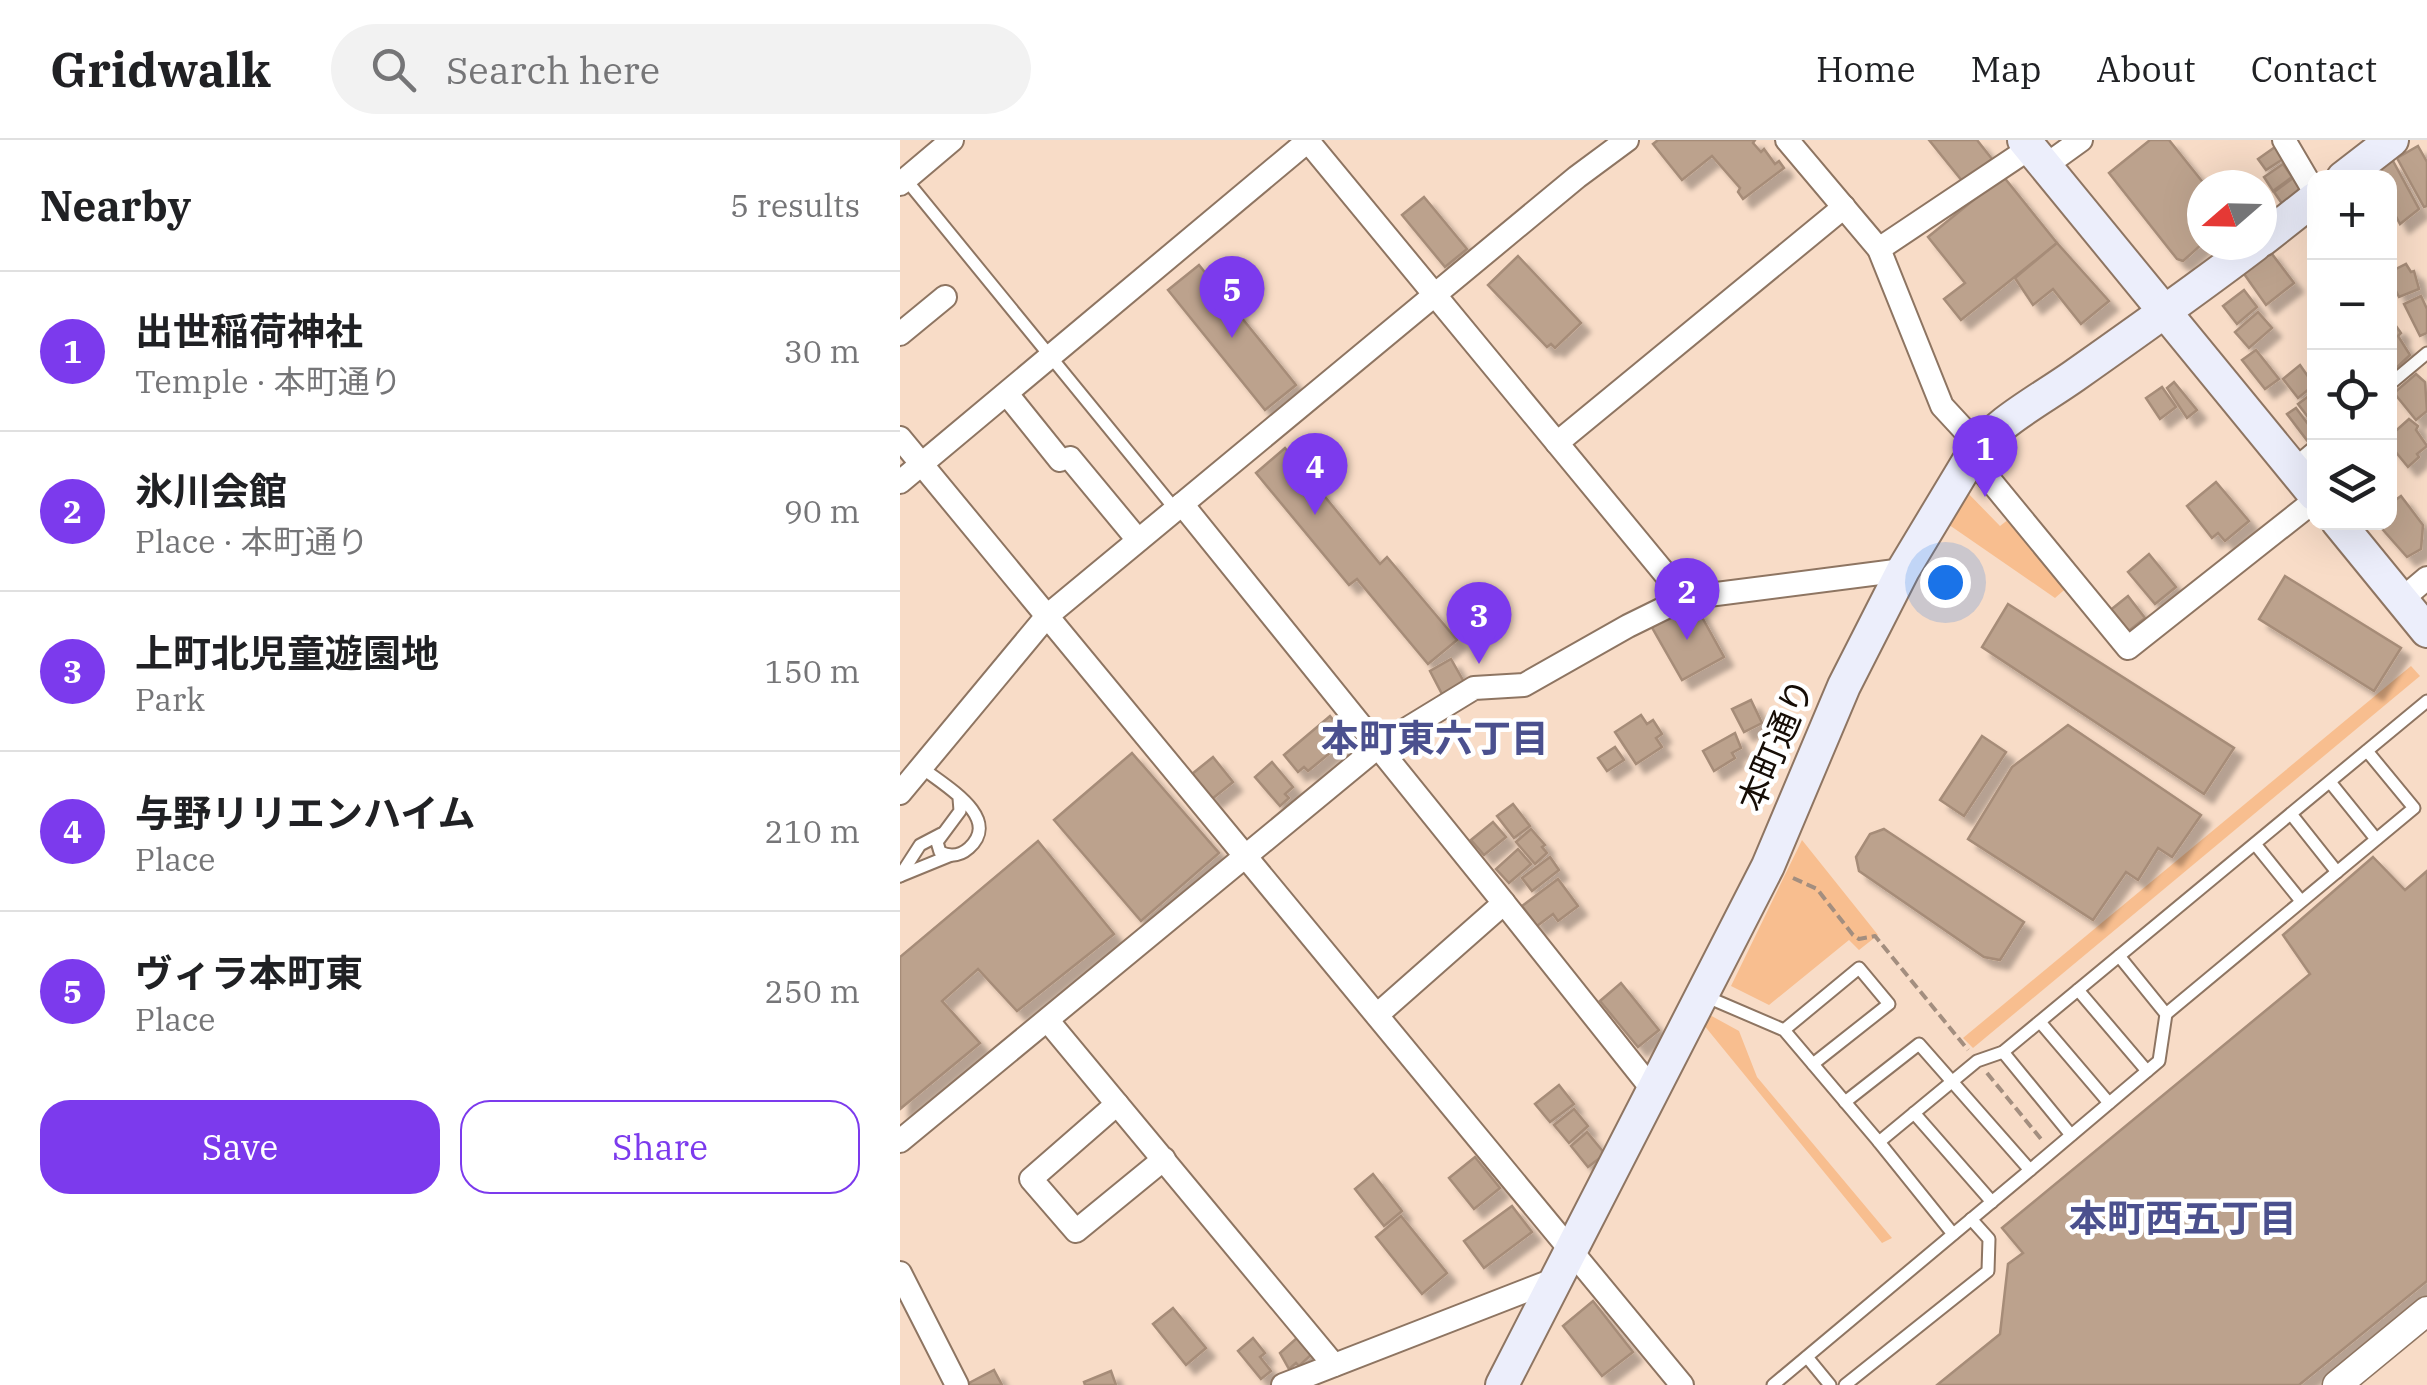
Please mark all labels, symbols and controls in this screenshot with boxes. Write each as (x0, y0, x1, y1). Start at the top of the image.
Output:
search box (331, 24, 1031, 114)
text: Gridwalk (50, 38, 271, 100)
icon: search (366, 42, 421, 97)
text: Search here (446, 45, 660, 94)
text: Home (1816, 46, 1915, 92)
text: Map (1970, 46, 2042, 92)
text: About (2097, 46, 2196, 92)
text: Contact (2251, 46, 2377, 92)
north arrow (2187, 170, 2277, 260)
map controls (2307, 170, 2397, 530)
button: + (2307, 170, 2397, 260)
text: Nearby (40, 178, 191, 233)
text: 5 results (730, 184, 860, 226)
pin: 5 (1200, 256, 1264, 338)
button: − (2307, 260, 2397, 350)
text: 出世稲荷神社 (135, 306, 363, 355)
text: 1 (63, 330, 82, 372)
text: 30 m (784, 330, 860, 372)
button: locate (2307, 350, 2397, 440)
text: Temple · 本町通り (135, 360, 402, 402)
pin: 1 (1952, 414, 2018, 497)
pin: 4 (1282, 432, 1348, 515)
button: layers (2307, 440, 2397, 530)
text: 氷川会館 (135, 466, 287, 515)
text: 2 (63, 490, 82, 532)
text: 90 m (784, 490, 860, 532)
text: Place · 本町通り (135, 520, 369, 562)
your location (1920, 557, 1971, 608)
pin: 2 (1654, 558, 1720, 640)
pin: 3 (1446, 582, 1512, 664)
text: 上町北児童遊園地 (135, 628, 439, 677)
text: 3 (63, 650, 82, 692)
text: 150 m (764, 650, 860, 692)
street label: 本町通り (1727, 671, 1824, 818)
text: Park (135, 678, 205, 720)
district label: 本町東六丁目 (1321, 713, 1549, 762)
text: 与野リリエンハイム (135, 788, 475, 837)
text: 4 (63, 810, 82, 852)
text: 210 m (764, 810, 860, 852)
text: Place (135, 838, 215, 880)
text: ヴィラ本町東 (135, 948, 363, 997)
text: 5 (63, 970, 82, 1012)
text: 250 m (764, 970, 860, 1012)
text: Place (135, 998, 215, 1040)
button: Save (40, 1100, 440, 1194)
button: Share (460, 1100, 860, 1194)
district label: 本町西五丁目 (2069, 1193, 2297, 1242)

